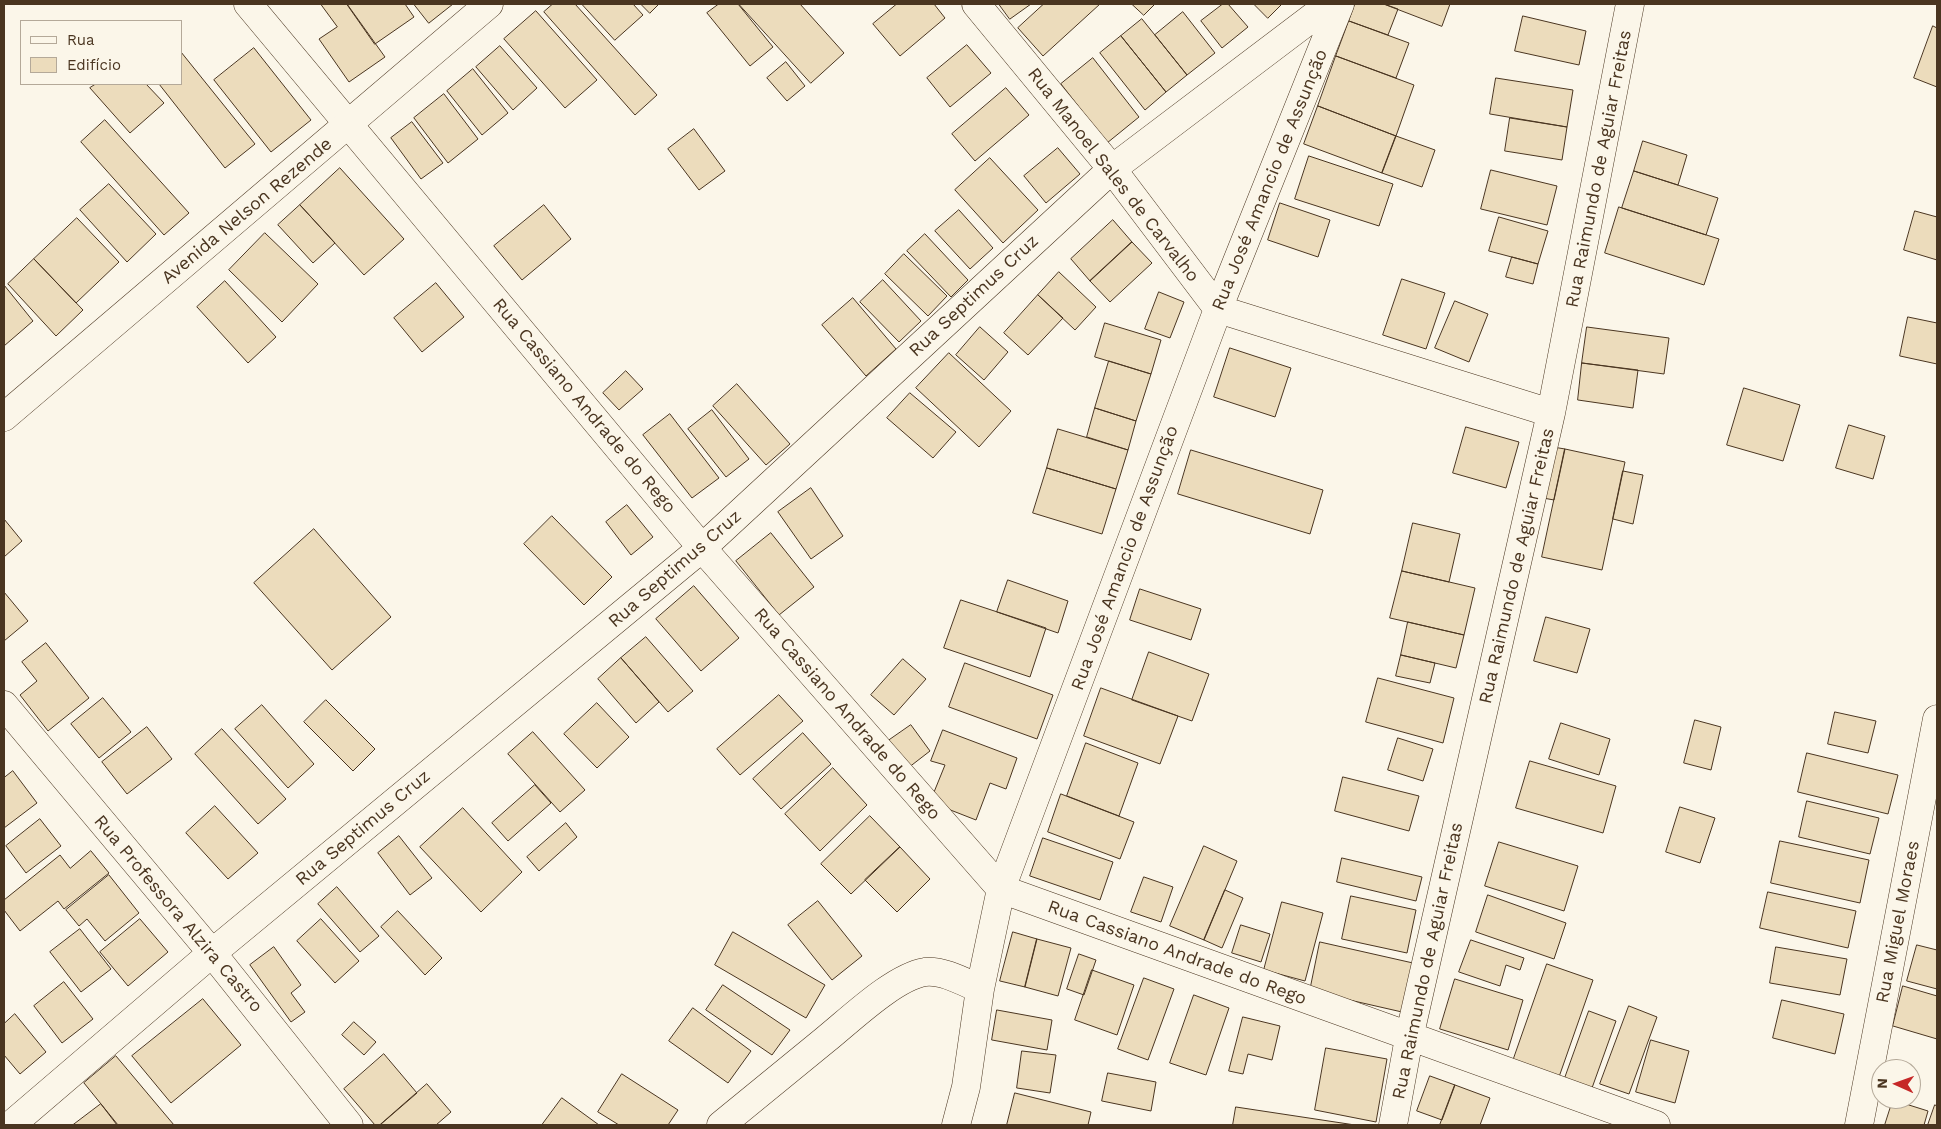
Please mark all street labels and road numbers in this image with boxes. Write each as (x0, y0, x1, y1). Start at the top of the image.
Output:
street label: Rua Raimundo de Aguiar Freitas (1561, 28, 1637, 310)
street label: Rua José Amancio de Assunção (1208, 46, 1332, 314)
street label: Rua Manoel Sales de Carvalho (1023, 63, 1203, 287)
street label: Avenida Nelson Rezende (157, 133, 337, 289)
street label: Rua Septimus Cruz (905, 231, 1043, 361)
street label: Rua Cassiano Andrade do Rego (488, 294, 680, 518)
street label: Rua José Amancio de Assunção (1067, 423, 1183, 693)
street label: Rua Raimundo de Aguiar Freitas (1475, 426, 1559, 706)
street label: Rua Septimus Cruz (604, 505, 746, 633)
street label: Rua Cassiano Andrade do Rego (749, 604, 945, 824)
street label: Rua Septimus Cruz (291, 765, 435, 891)
street label: Rua Professora Alzira Castro (89, 811, 267, 1017)
street label: Rua Raimundo de Aguiar Freitas (1388, 821, 1468, 1101)
street label: Rua Miguel Moraes (1872, 839, 1924, 1005)
street label: Rua Cassiano Andrade do Rego (1045, 896, 1309, 1010)

